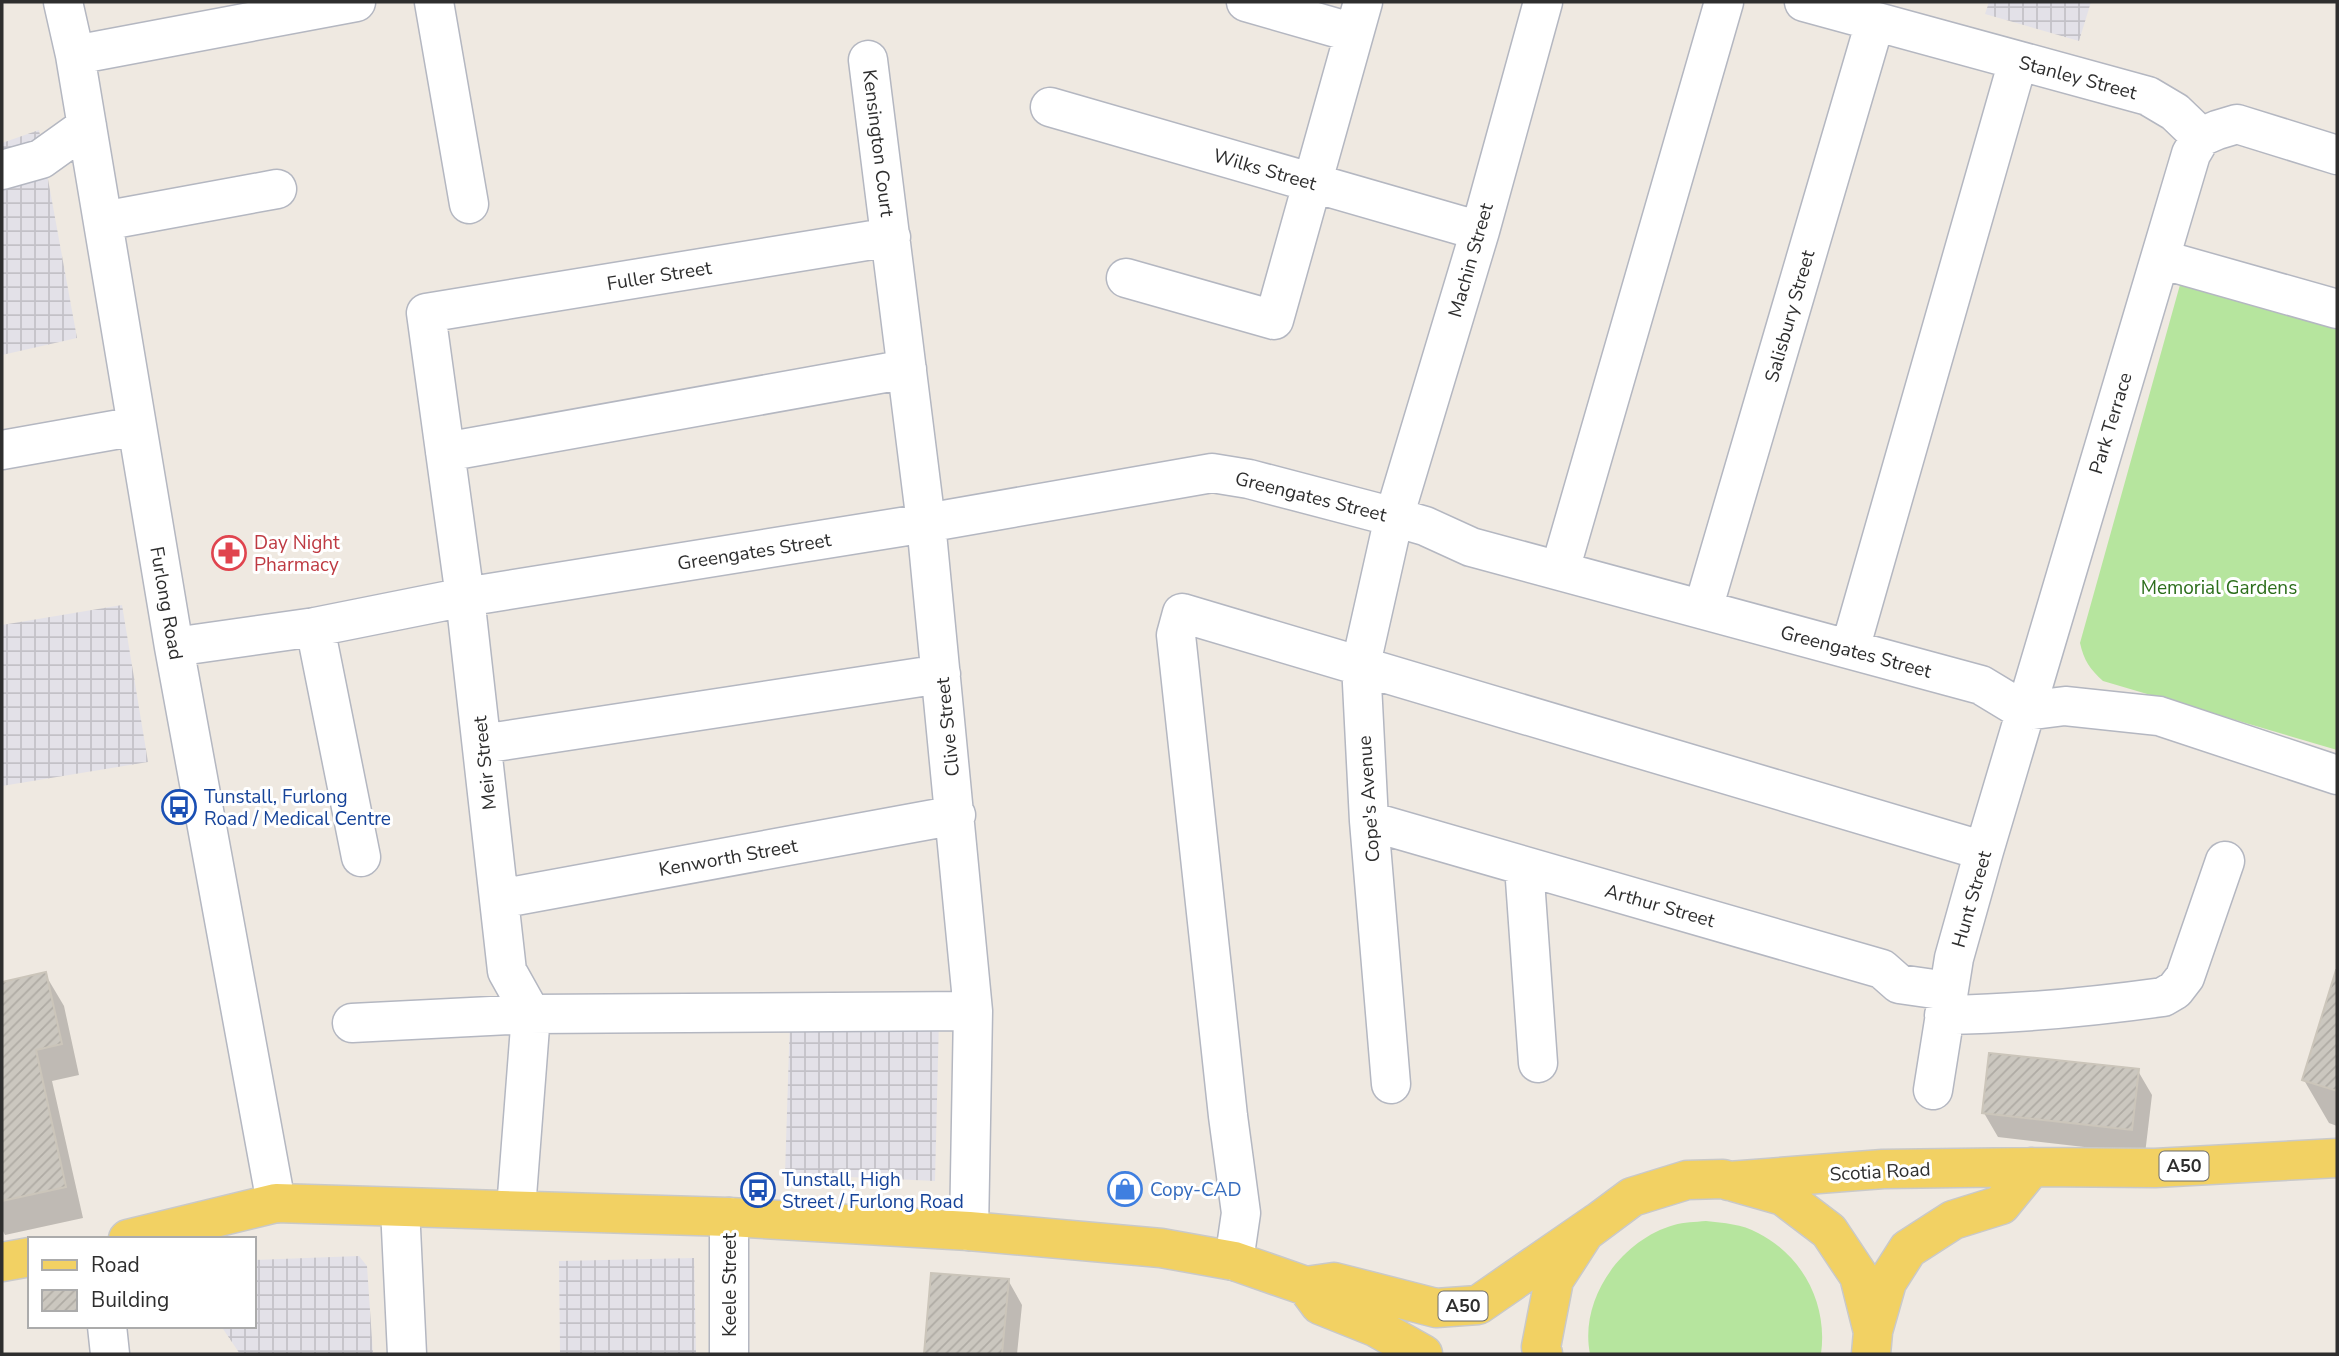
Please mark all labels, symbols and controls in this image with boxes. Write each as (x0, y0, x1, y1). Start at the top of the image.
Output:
street label: Stanley Street (2016, 50, 2140, 106)
street label: Kensington Court (856, 68, 900, 219)
street label: Wilks Street (1210, 143, 1320, 197)
street label: Machin Street (1442, 200, 1500, 320)
street label: Salisbury Street (1759, 247, 1821, 385)
street label: Fuller Street (605, 255, 714, 297)
street label: Park Terrace (2083, 369, 2139, 477)
street label: Greengates Street (1232, 466, 1390, 528)
street label: Greengates Street (675, 527, 833, 577)
place label: Day Night Pharmacy (254, 530, 340, 578)
pharmacy icon: Day Night Pharmacy (210, 534, 248, 572)
street label: Furlong Road (143, 544, 189, 662)
park label: Memorial Gardens (2141, 575, 2297, 601)
street label: Greengates Street (1777, 619, 1934, 685)
street label: Clive Street (930, 676, 966, 778)
street label: Meir Street (467, 714, 503, 811)
street label: Cope's Avenue (1352, 735, 1386, 863)
place label: Tunstall, Furlong Road / Medical Centre (204, 784, 391, 832)
bus stop icon: Tunstall, Furlong Road / Medical Centre (160, 788, 198, 826)
street label: Kenworth Street (657, 833, 800, 883)
street label: Hunt Street (1946, 848, 1998, 951)
street label: Arthur Street (1602, 878, 1718, 934)
road number: A50 (2160, 1152, 2208, 1181)
street label: Scotia Road (1829, 1156, 1931, 1188)
place label: Tunstall, High Street / Furlong Road (782, 1167, 964, 1215)
shop icon: Copy-CAD (1106, 1170, 1144, 1208)
bus stop icon: Tunstall, High Street / Furlong Road (739, 1171, 777, 1209)
place label: Copy-CAD (1150, 1177, 1241, 1203)
street label: Keele Street (717, 1233, 743, 1337)
legend (28, 1237, 256, 1328)
text: Road (91, 1251, 140, 1279)
text: Building (91, 1286, 169, 1314)
road number: A50 (1438, 1292, 1488, 1321)

